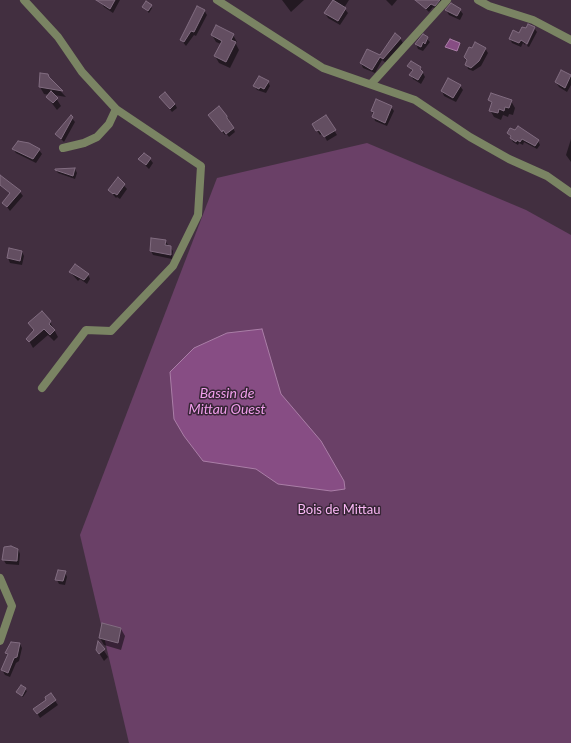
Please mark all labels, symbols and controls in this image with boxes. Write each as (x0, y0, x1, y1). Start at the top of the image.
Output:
water label: Bassin de Mittau Ouest (188, 385, 266, 418)
park label: Bois de Mittau (298, 502, 380, 518)

